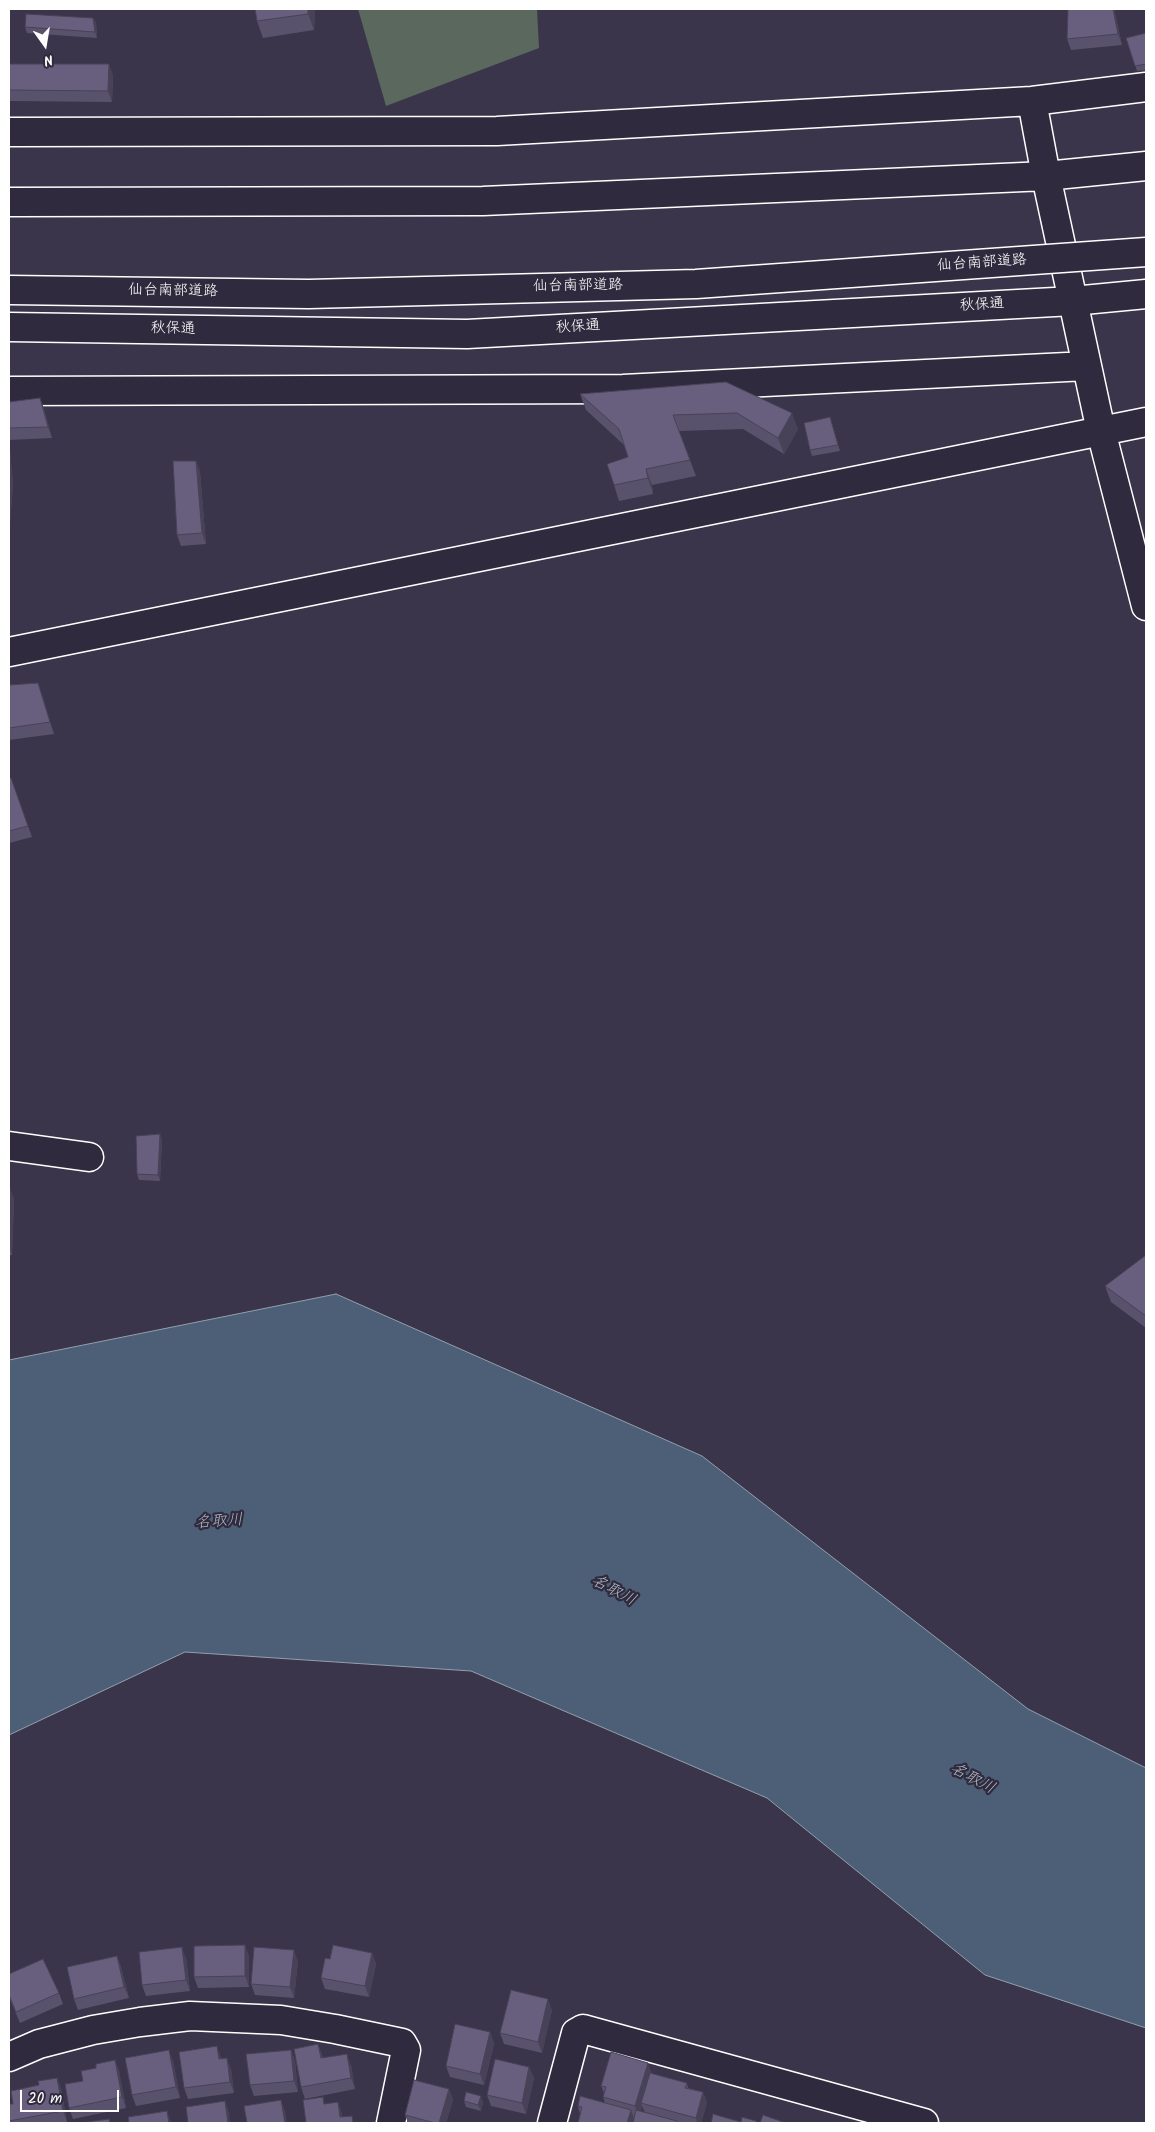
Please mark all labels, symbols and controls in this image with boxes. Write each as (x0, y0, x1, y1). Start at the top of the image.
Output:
north arrow (20, 20, 70, 70)
text: N (42, 48, 55, 71)
street label: 仙台南部道路 (936, 252, 1028, 276)
street label: 仙台南部道路 (533, 277, 623, 297)
street label: 仙台南部道路 (128, 282, 218, 302)
street label: 秋保通 (959, 296, 1005, 316)
street label: 秋保通 (555, 318, 601, 338)
street label: 秋保通 (150, 321, 196, 339)
water label: 名取川 (194, 1512, 244, 1534)
water label: 名取川 (587, 1572, 639, 1612)
water label: 名取川 (946, 1760, 998, 1800)
scale bar (22, 2080, 121, 2112)
text: 20 m (28, 2087, 62, 2111)

